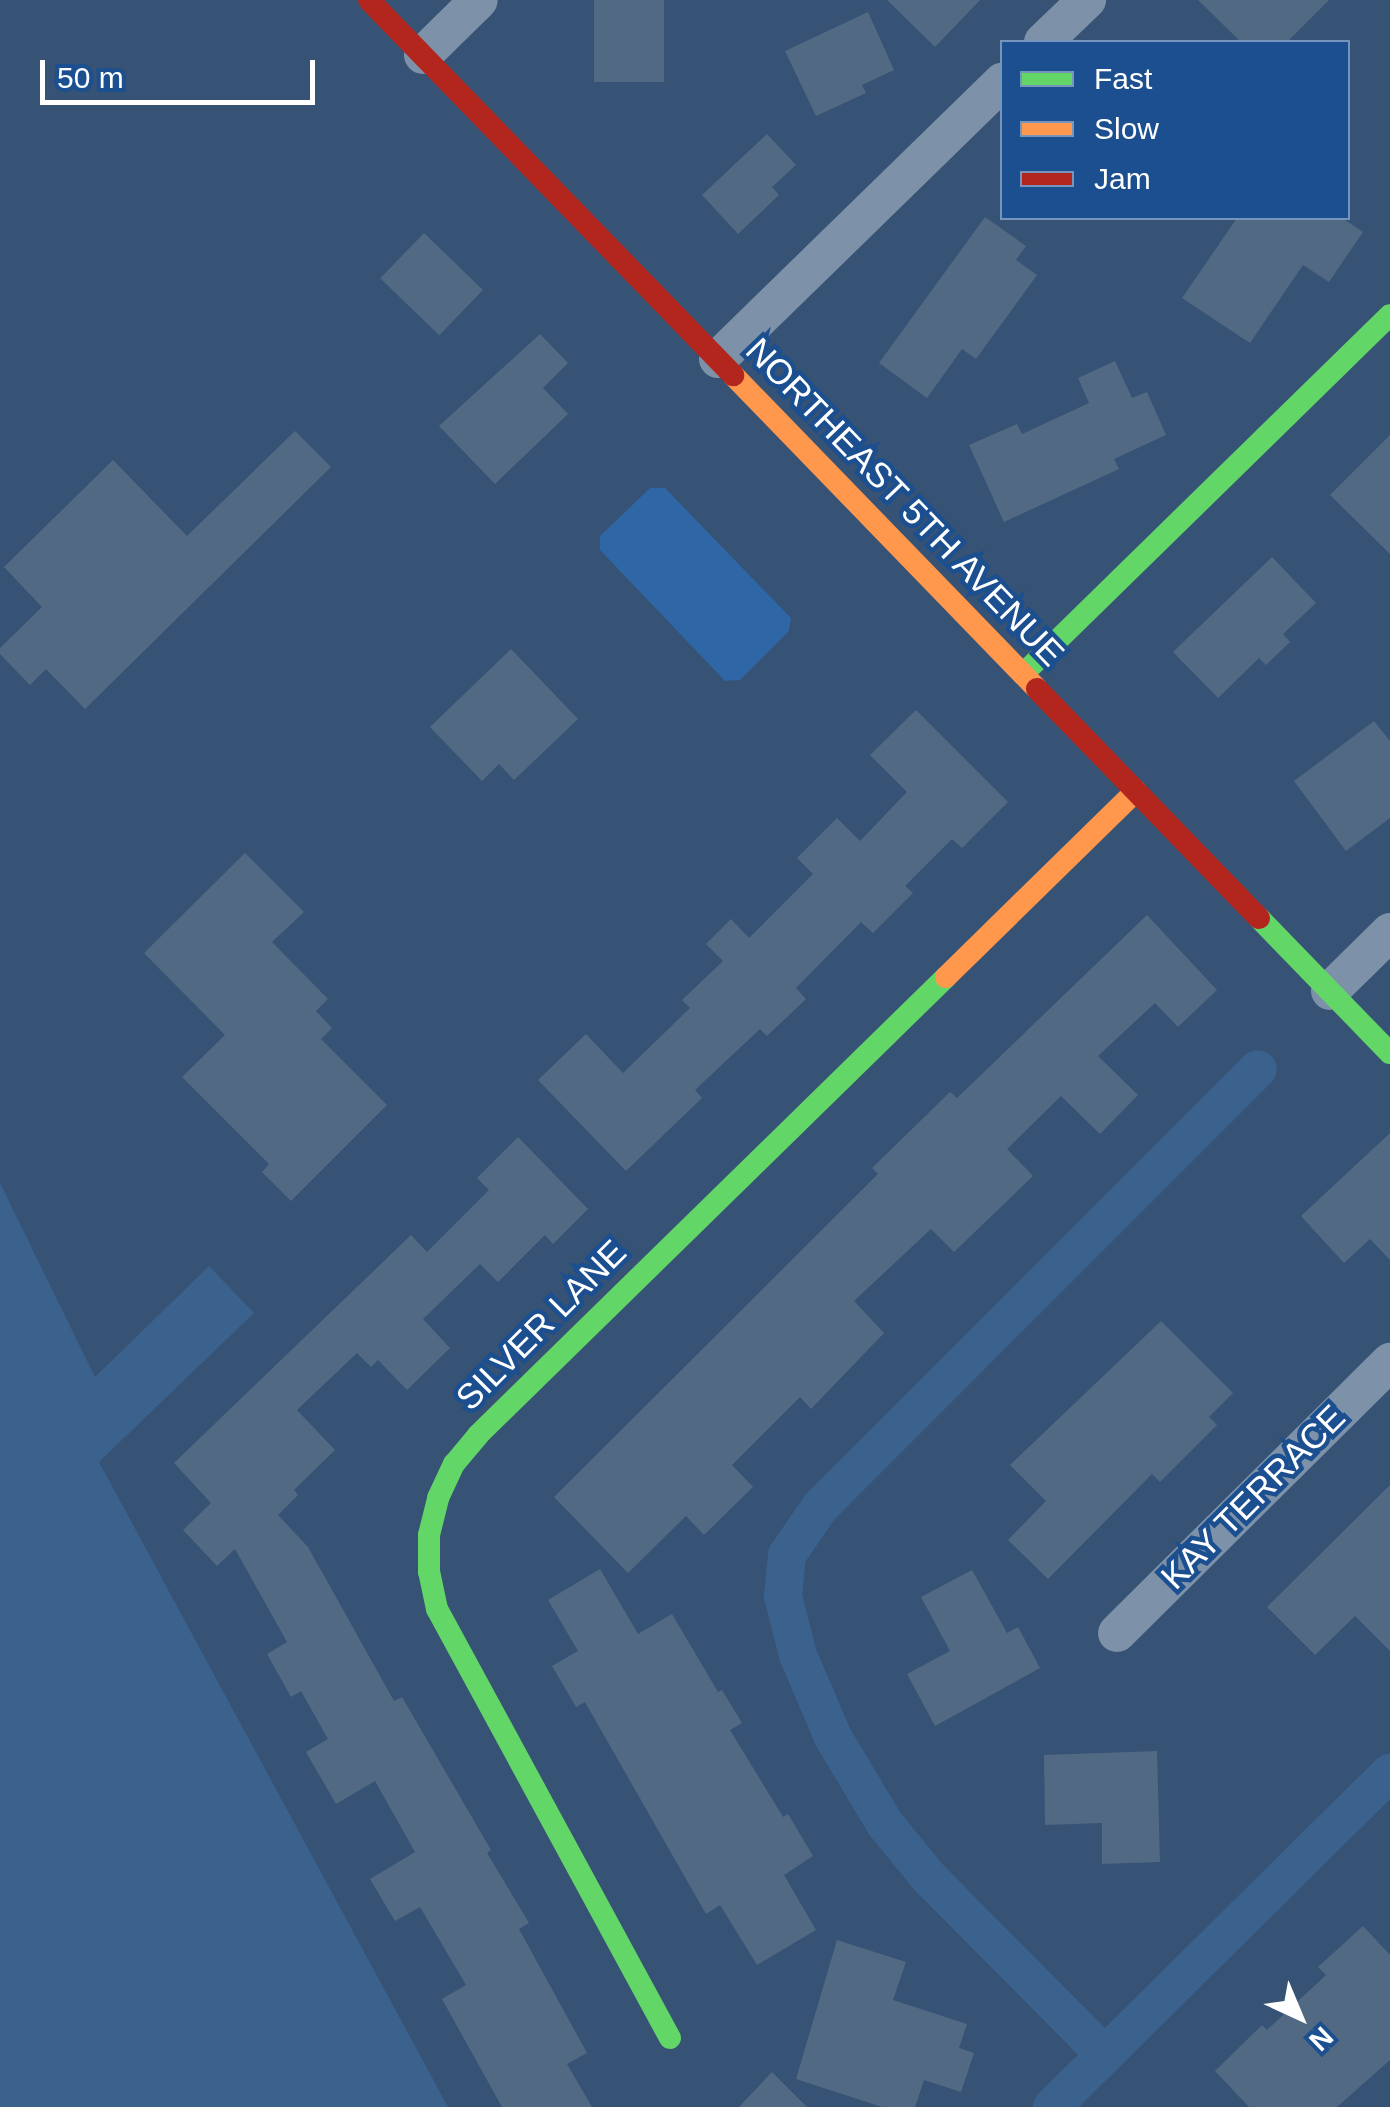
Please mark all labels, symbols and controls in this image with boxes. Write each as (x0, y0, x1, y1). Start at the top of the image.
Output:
scale bar (45, 40, 320, 102)
legend (1000, 40, 1350, 220)
text: 50 m (57, 61, 124, 94)
text: Fast (1094, 62, 1152, 95)
text: Slow (1094, 112, 1159, 145)
text: Jam (1094, 162, 1151, 195)
street label: NORTHEAST 5TH AVENUE (736, 328, 1074, 676)
street label: SILVER LANE (447, 1231, 635, 1419)
street label: KAY TERRACE (1152, 1396, 1354, 1598)
north arrow (1250, 1967, 1350, 2067)
text: N (1303, 2021, 1339, 2057)

